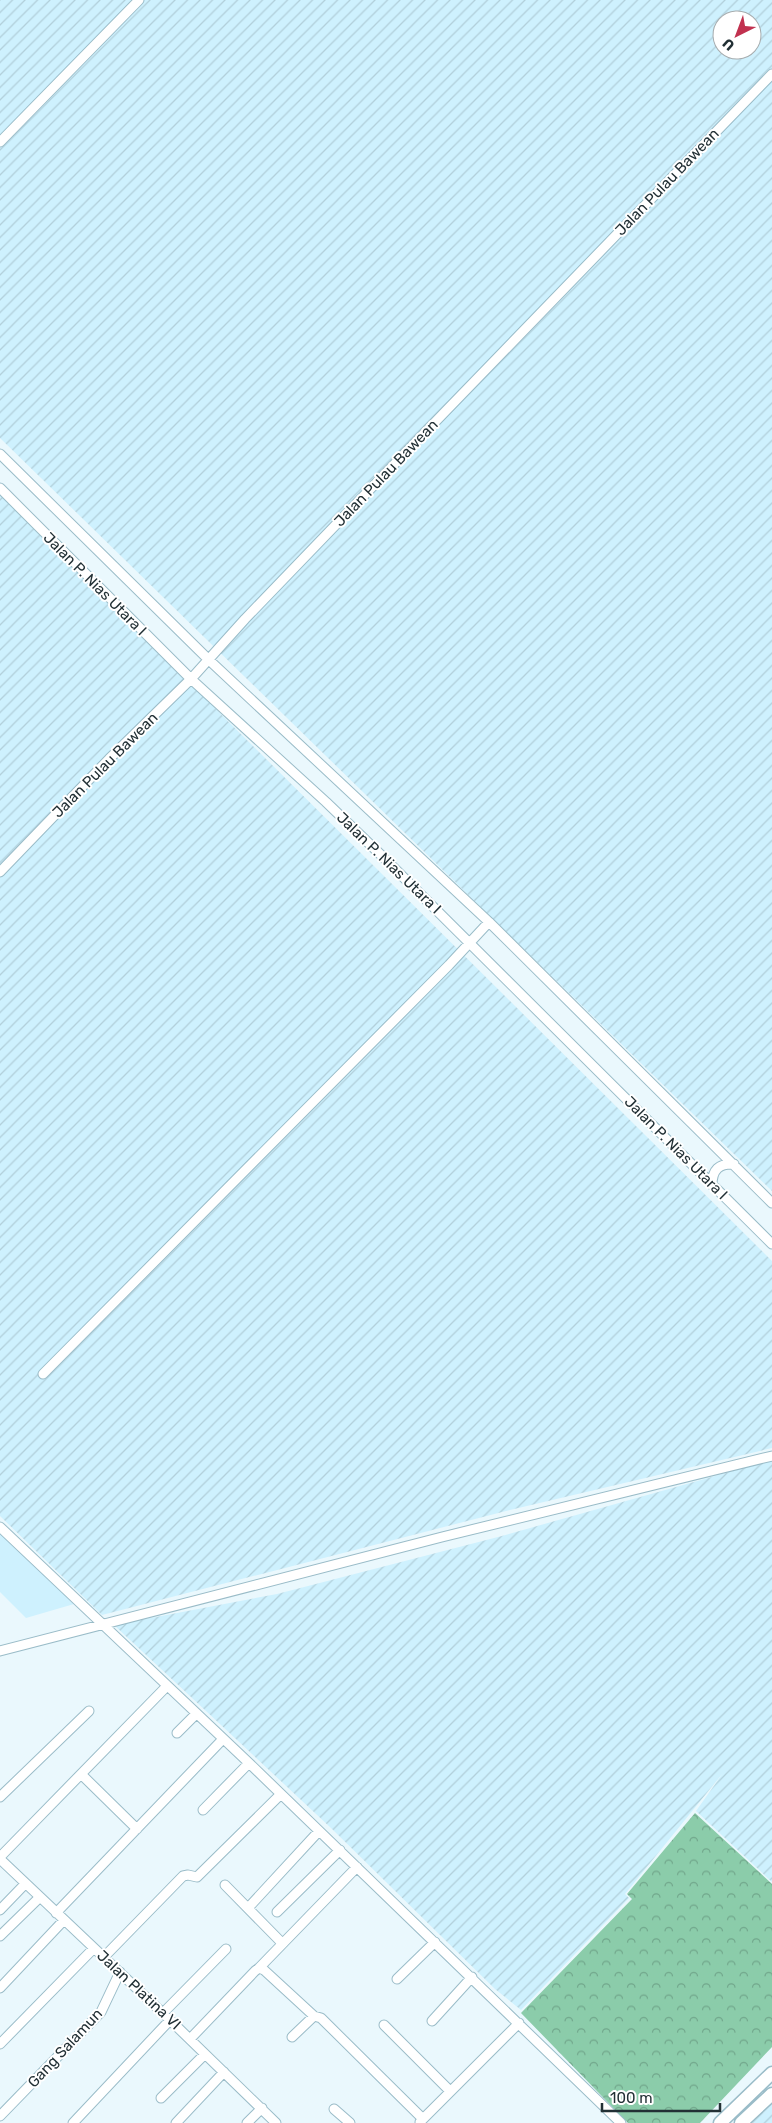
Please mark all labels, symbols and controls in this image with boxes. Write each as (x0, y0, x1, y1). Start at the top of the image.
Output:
north arrow (712, 10, 762, 60)
text: U (719, 35, 738, 54)
street label: Jalan Pulau Bawean (611, 125, 723, 239)
street label: Jalan Pulau Bawean (330, 416, 442, 530)
street label: Jalan P. Nias Utara I (40, 529, 150, 639)
street label: Jalan Pulau Bawean (49, 709, 161, 821)
street label: Jalan P. Nias Utara I (333, 808, 445, 918)
street label: Jalan P. Nias Utara I (621, 1093, 731, 1203)
street label: Jalan Platina VI (93, 1947, 185, 2033)
street label: Gang Salamun (24, 2005, 106, 2091)
scale bar (602, 2080, 720, 2112)
text: 100 m (610, 2089, 652, 2107)

